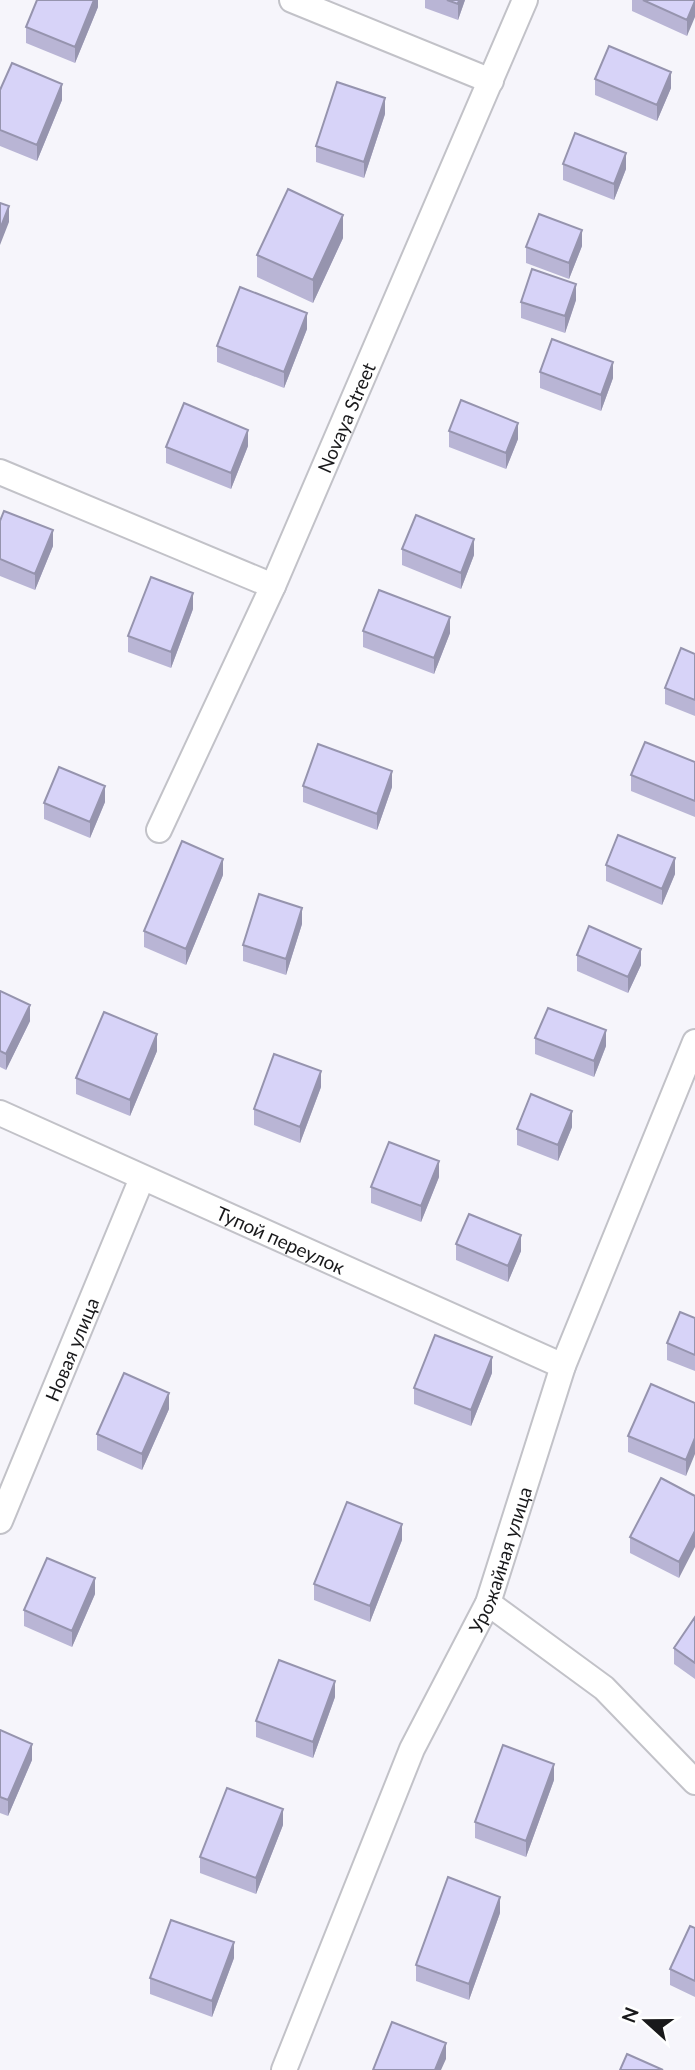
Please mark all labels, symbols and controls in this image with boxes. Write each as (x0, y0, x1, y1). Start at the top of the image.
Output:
street label: Novaya Street (312, 359, 379, 476)
street label: Тупой переулок (213, 1200, 349, 1278)
street label: Новая улица (39, 1294, 103, 1404)
street label: Урожайная улица (463, 1484, 536, 1637)
north arrow (611, 1986, 681, 2056)
text: N (616, 2004, 643, 2026)

